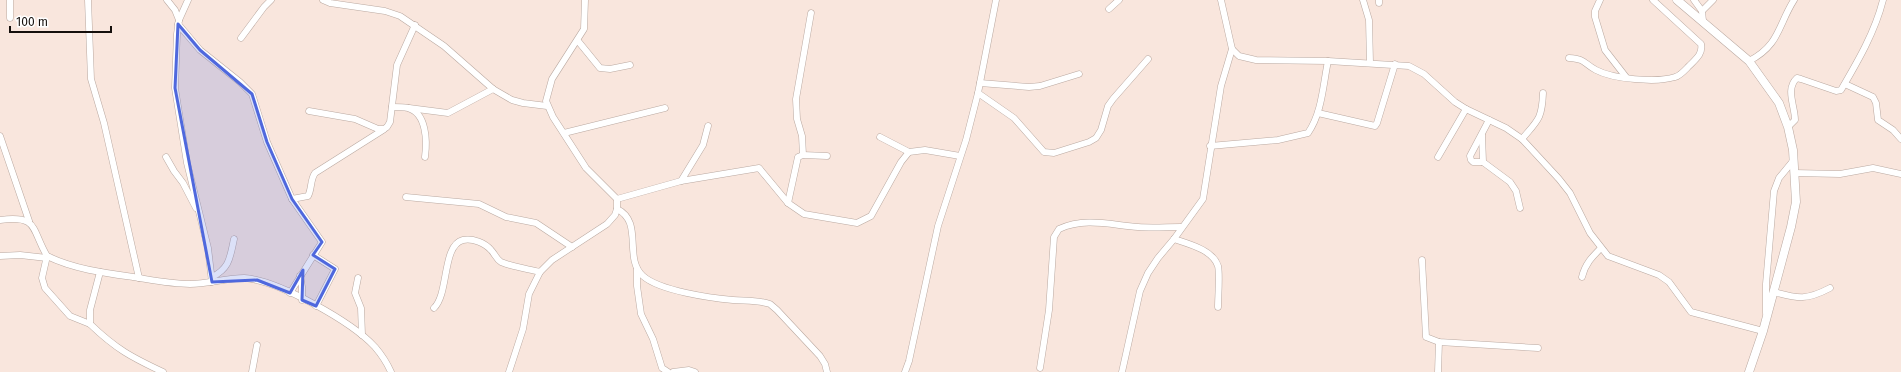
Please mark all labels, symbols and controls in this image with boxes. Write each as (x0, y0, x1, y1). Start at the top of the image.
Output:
scale bar (10, 8, 111, 34)
text: 100 m (16, 15, 48, 29)

